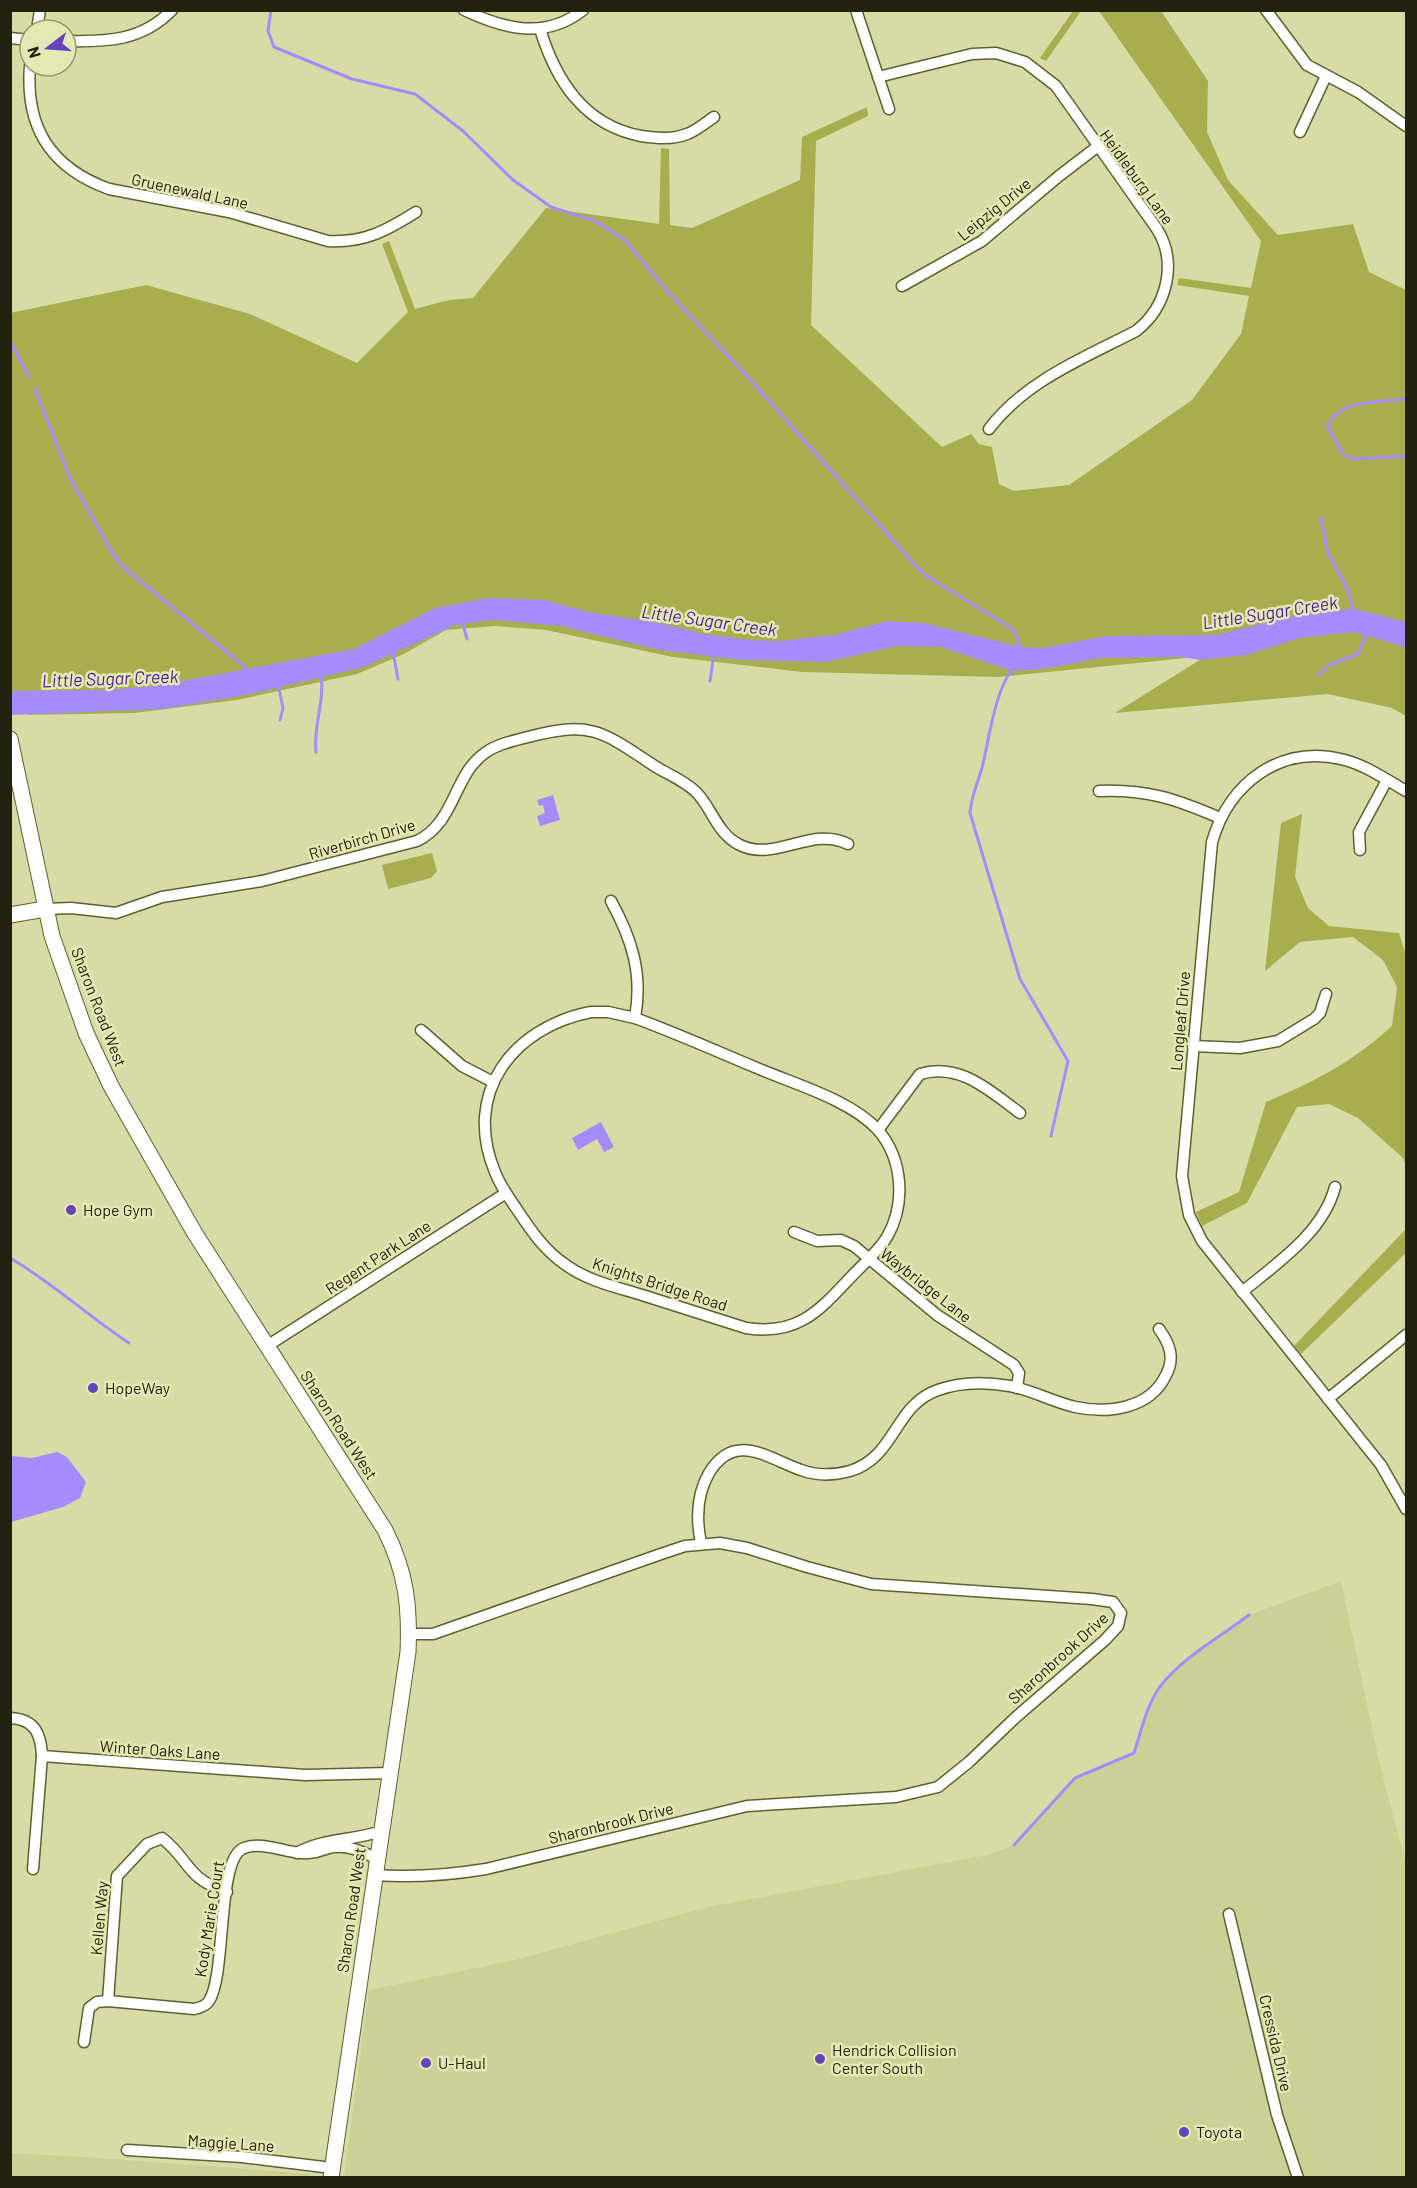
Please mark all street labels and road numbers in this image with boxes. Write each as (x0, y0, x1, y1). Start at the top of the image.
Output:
street label: Heidleburg Lane (1096, 125, 1178, 228)
street label: Gruenewald Lane (130, 169, 250, 212)
street label: Leipzig Drive (953, 173, 1034, 244)
street label: Riverbirch Drive (306, 814, 417, 863)
street label: Sharon Road West (68, 945, 131, 1069)
street label: Longleaf Drive (1166, 970, 1193, 1071)
street label: Regent Park Lane (321, 1215, 434, 1298)
street label: Waybridge Lane (877, 1243, 976, 1326)
street label: Knights Bridge Road (590, 1253, 730, 1314)
street label: Sharon Road West (297, 1367, 382, 1483)
street label: Sharonbrook Drive (1004, 1608, 1112, 1708)
street label: Winter Oaks Lane (99, 1736, 221, 1763)
street label: Sharonbrook Drive (546, 1798, 675, 1847)
street label: Sharon Road West (332, 1846, 369, 1974)
street label: Kody Marie Court (190, 1859, 227, 1979)
street label: Kellen Way (86, 1879, 111, 1956)
street label: Cressida Drive (1256, 1993, 1297, 2093)
street label: Maggie Lane (187, 2130, 275, 2155)

